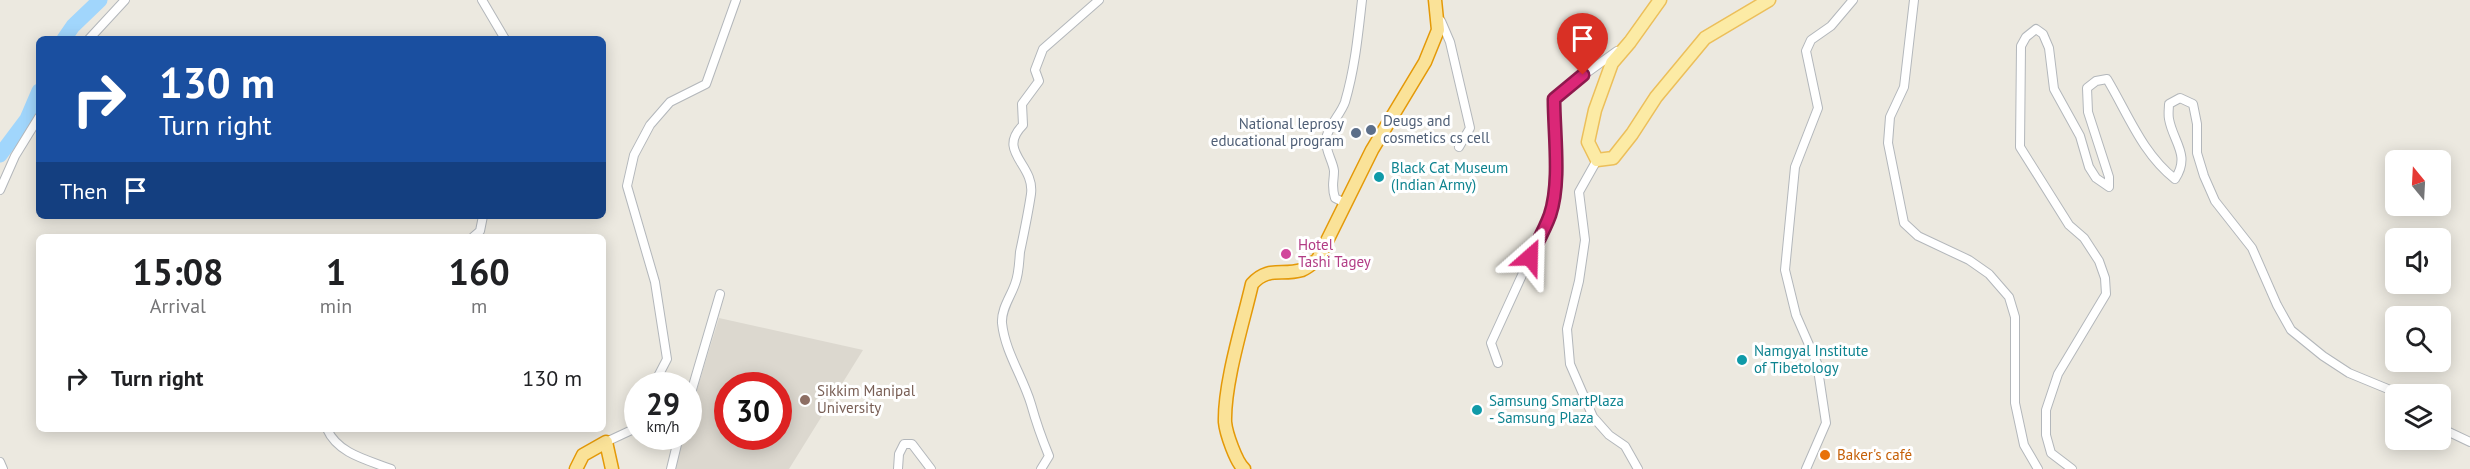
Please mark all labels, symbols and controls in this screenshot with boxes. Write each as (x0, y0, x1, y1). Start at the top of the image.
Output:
pin (1557, 13, 1608, 75)
icon: arrive (1566, 22, 1599, 55)
text: 130 m (159, 55, 275, 110)
icon: right (60, 60, 138, 138)
text: Turn right (159, 108, 272, 142)
place label: Deugs and cosmetics cs cell (1383, 111, 1490, 147)
place label: National leprosy educational program (1211, 114, 1344, 150)
marker: Deugs and cosmetics cs cell (1364, 123, 1378, 137)
marker: National leprosy educational program (1349, 126, 1363, 140)
north arrow (2385, 150, 2451, 216)
map controls (2385, 150, 2451, 450)
place label: Black Cat Museum (Indian Army) (1391, 158, 1508, 194)
marker: Black Cat Museum (Indian Army) (1372, 170, 1386, 184)
icon: arrive (119, 174, 152, 207)
text: Then (60, 177, 107, 205)
position arrow (1498, 225, 1562, 289)
button: sound (2385, 228, 2451, 294)
place label: Hotel Tashi Tagey (1298, 235, 1371, 271)
marker: Hotel Tashi Tagey (1279, 247, 1293, 261)
text: 15:08 (132, 248, 224, 295)
text: 1 (326, 248, 346, 295)
text: 160 (449, 248, 510, 295)
text: Arrival (150, 293, 206, 319)
text: min (320, 293, 352, 319)
text: m (471, 293, 487, 319)
button: search (2385, 306, 2451, 372)
place label: Namgyal Institute of Tibetology (1754, 341, 1868, 377)
marker: Namgyal Institute of Tibetology (1735, 353, 1749, 367)
icon: right (60, 362, 93, 395)
text: Turn right (111, 364, 203, 392)
text: 130 m (522, 364, 582, 392)
speed limit sign: 30 (714, 372, 792, 450)
place label: Sikkim Manipal University (817, 381, 916, 417)
text: 29 (646, 384, 680, 423)
button: layers (2385, 384, 2451, 450)
place label: Samsung SmartPlaza - Samsung Plaza (1489, 391, 1624, 427)
marker: Sikkim Manipal University (798, 393, 812, 407)
marker: Samsung SmartPlaza - Samsung Plaza (1470, 403, 1484, 417)
text: km/h (647, 417, 679, 436)
place label: Baker's café (1837, 445, 1912, 464)
marker: Baker's café (1818, 448, 1832, 462)

